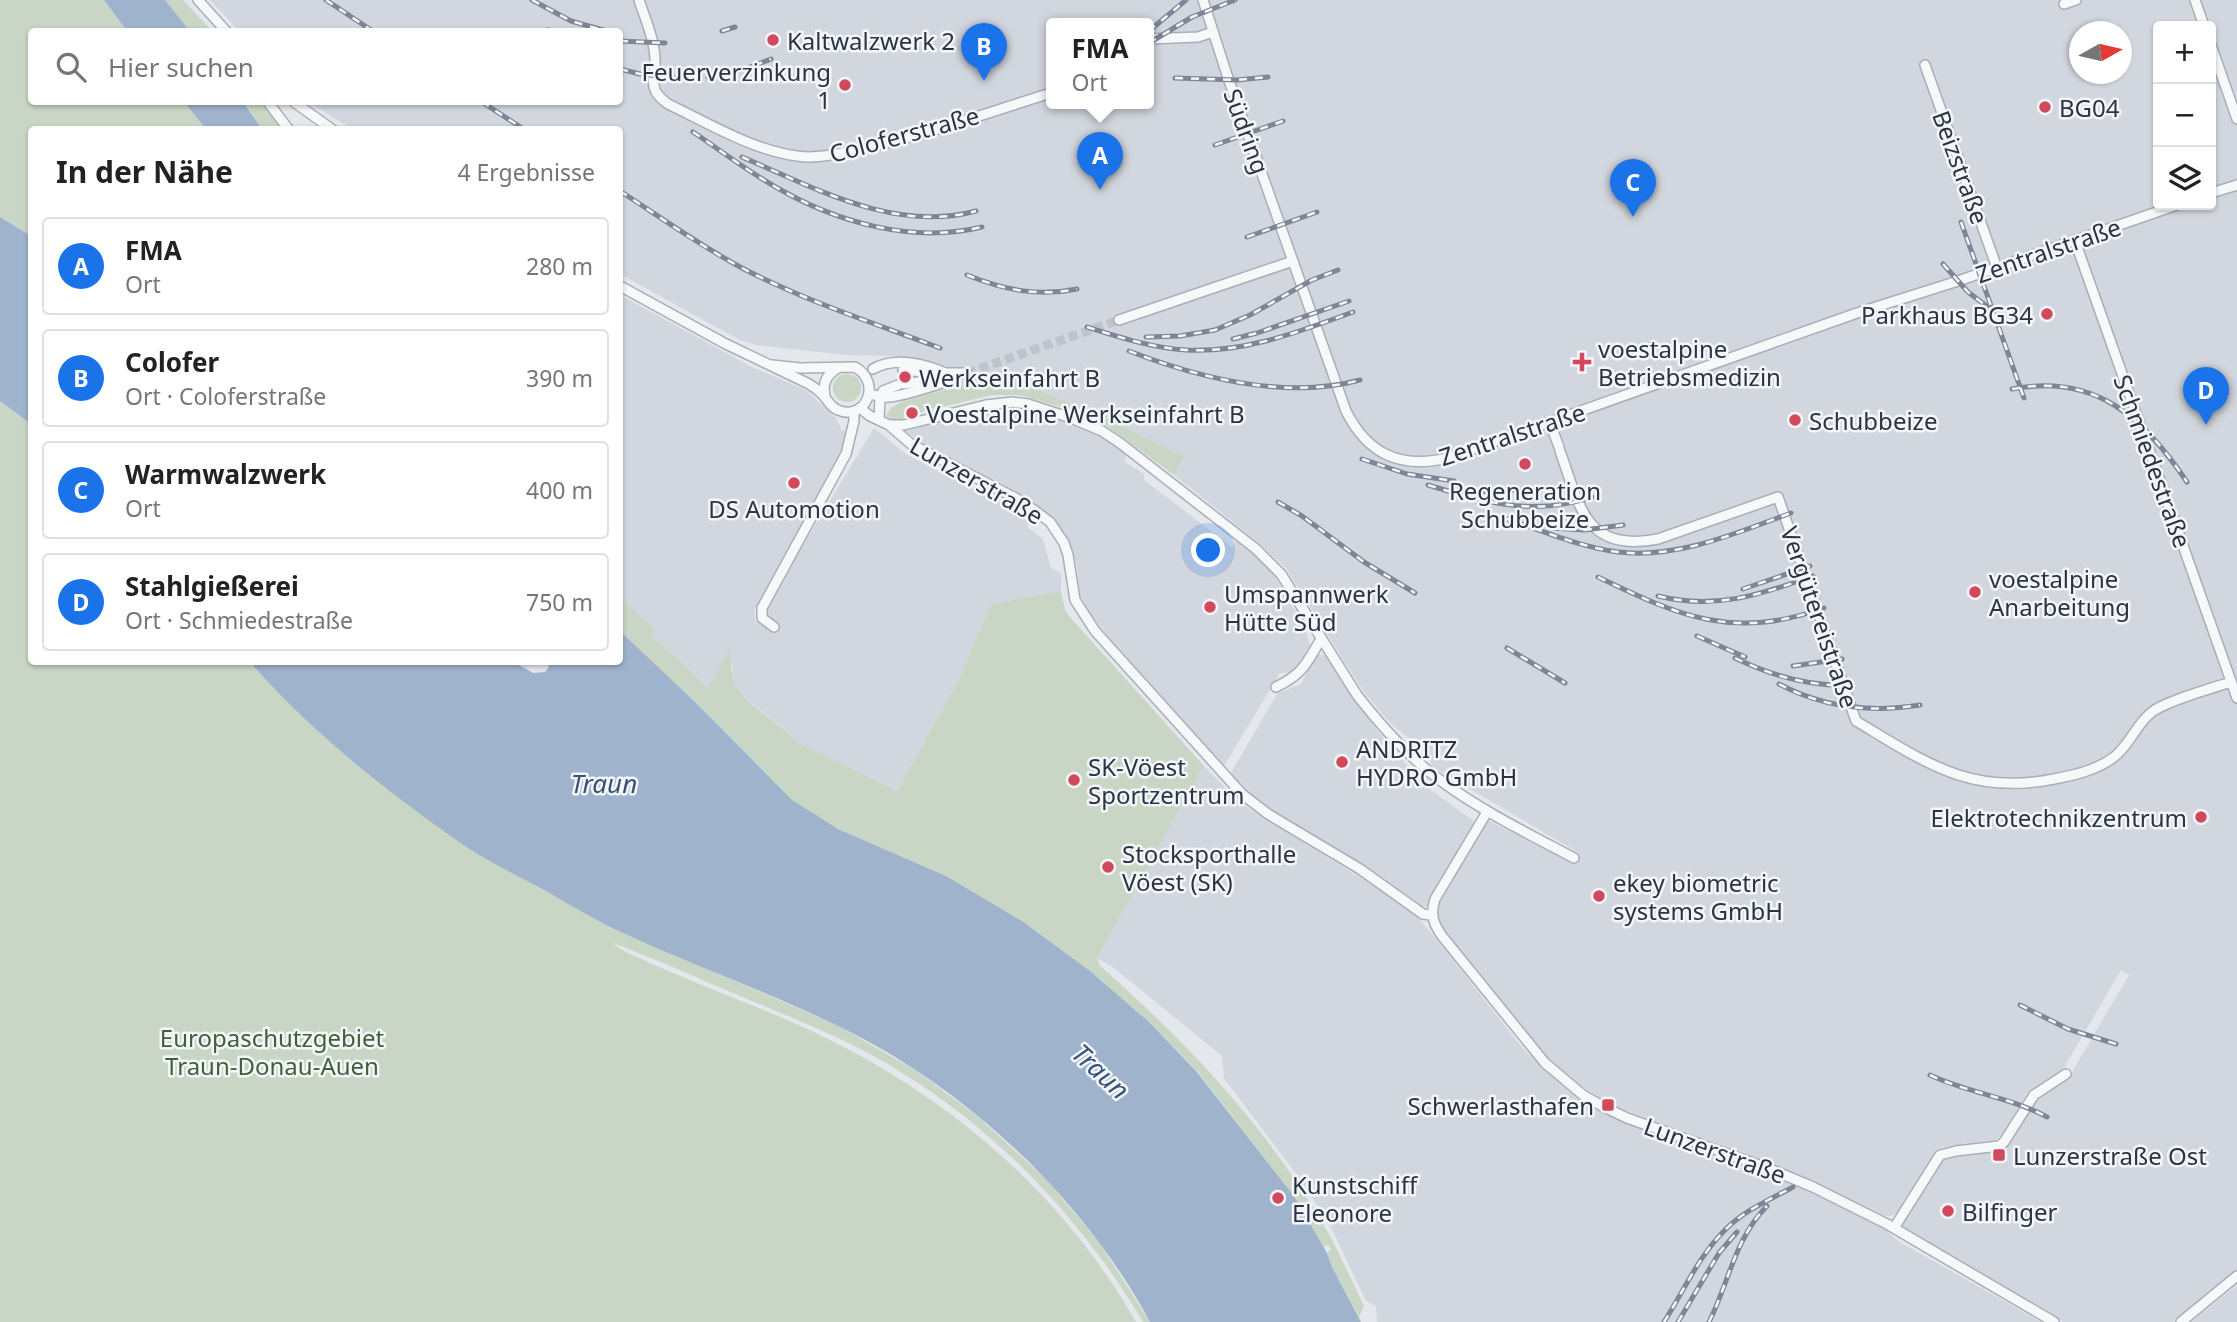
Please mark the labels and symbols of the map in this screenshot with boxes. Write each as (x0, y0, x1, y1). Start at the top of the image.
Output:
north arrow (2069, 21, 2132, 84)
pin: B (961, 23, 1007, 81)
place label: Kaltwalzwerk 2 (787, 24, 955, 57)
marker: Kaltwalzwerk 2 (765, 32, 781, 48)
place label: Feuerverzinkung 1 (642, 55, 831, 116)
marker: Feuerverzinkung 1 (837, 77, 853, 93)
street label: Südring (1216, 84, 1278, 178)
place label: BG04 (2059, 91, 2120, 124)
street label: Coloferstraße (825, 98, 983, 170)
marker: BG04 (2037, 99, 2053, 115)
street label: Beizstraße (1925, 106, 1997, 228)
pin: A (1077, 132, 1123, 190)
pin: C (1610, 159, 1656, 217)
street label: Zentralstraße (1971, 210, 2125, 290)
place label: Parkhaus BG34 (1861, 298, 2033, 331)
marker: Parkhaus BG34 (2039, 306, 2055, 322)
place label: voestalpine Betriebsmedizin (1598, 332, 1781, 393)
marker: voestalpine Betriebsmedizin (1572, 352, 1592, 372)
place label: Werkseinfahrt B (919, 361, 1100, 394)
pin: D (2183, 367, 2229, 425)
marker: Werkseinfahrt B (897, 369, 913, 385)
street label: Schmiedestraße (2106, 370, 2200, 552)
street label: Zentralstraße (1435, 395, 1589, 473)
place label: Voestalpine Werkseinfahrt B (926, 397, 1244, 430)
place label: Schubbeize (1809, 404, 1937, 437)
marker: Voestalpine Werkseinfahrt B (904, 405, 920, 421)
marker: Schubbeize (1787, 412, 1803, 428)
street label: Lunzerstraße (904, 429, 1050, 531)
marker: Regeneration Schubbeize (1517, 456, 1533, 472)
place label: Regeneration Schubbeize (1449, 474, 1601, 535)
marker: DS Automotion (786, 475, 802, 491)
place label: DS Automotion (708, 492, 880, 525)
street label: Vergütereistraße (1773, 522, 1867, 712)
your location (1191, 533, 1225, 567)
place label: voestalpine Anarbeitung (1989, 562, 2130, 623)
place label: Umspannwerk Hütte Süd (1224, 577, 1389, 638)
marker: voestalpine Anarbeitung (1967, 584, 1983, 600)
marker: Umspannwerk Hütte Süd (1202, 599, 1218, 615)
place label: ANDRITZ HYDRO GmbH (1356, 732, 1517, 793)
place label: SK-Vöest Sportzentrum (1088, 750, 1245, 811)
marker: ANDRITZ HYDRO GmbH (1334, 754, 1350, 770)
water label: Traun (571, 765, 637, 801)
marker: SK-Vöest Sportzentrum (1066, 772, 1082, 788)
place label: Elektrotechnikzentrum (1931, 801, 2187, 834)
marker: Elektrotechnikzentrum (2193, 809, 2209, 825)
place label: Stocksporthalle Vöest (SK) (1122, 837, 1296, 898)
marker: Stocksporthalle Vöest (SK) (1100, 859, 1116, 875)
place label: ekey biometric systems GmbH (1613, 866, 1783, 927)
marker: ekey biometric systems GmbH (1591, 888, 1607, 904)
park label: Europaschutzgebiet Traun-Donau-Auen (160, 1021, 385, 1082)
water label: Traun (1064, 1035, 1138, 1107)
place label: Schwerlasthafen (1407, 1089, 1594, 1122)
marker: Schwerlasthafen (1600, 1097, 1616, 1113)
street label: Lunzerstraße (1639, 1109, 1791, 1191)
place label: Lunzerstraße Ost (2013, 1139, 2207, 1172)
marker: Lunzerstraße Ost (1991, 1147, 2007, 1163)
place label: Kunstschiff Eleonore (1292, 1168, 1419, 1229)
marker: Kunstschiff Eleonore (1270, 1190, 1286, 1206)
place label: Bilfinger (1962, 1195, 2058, 1228)
marker: Bilfinger (1940, 1203, 1956, 1219)

